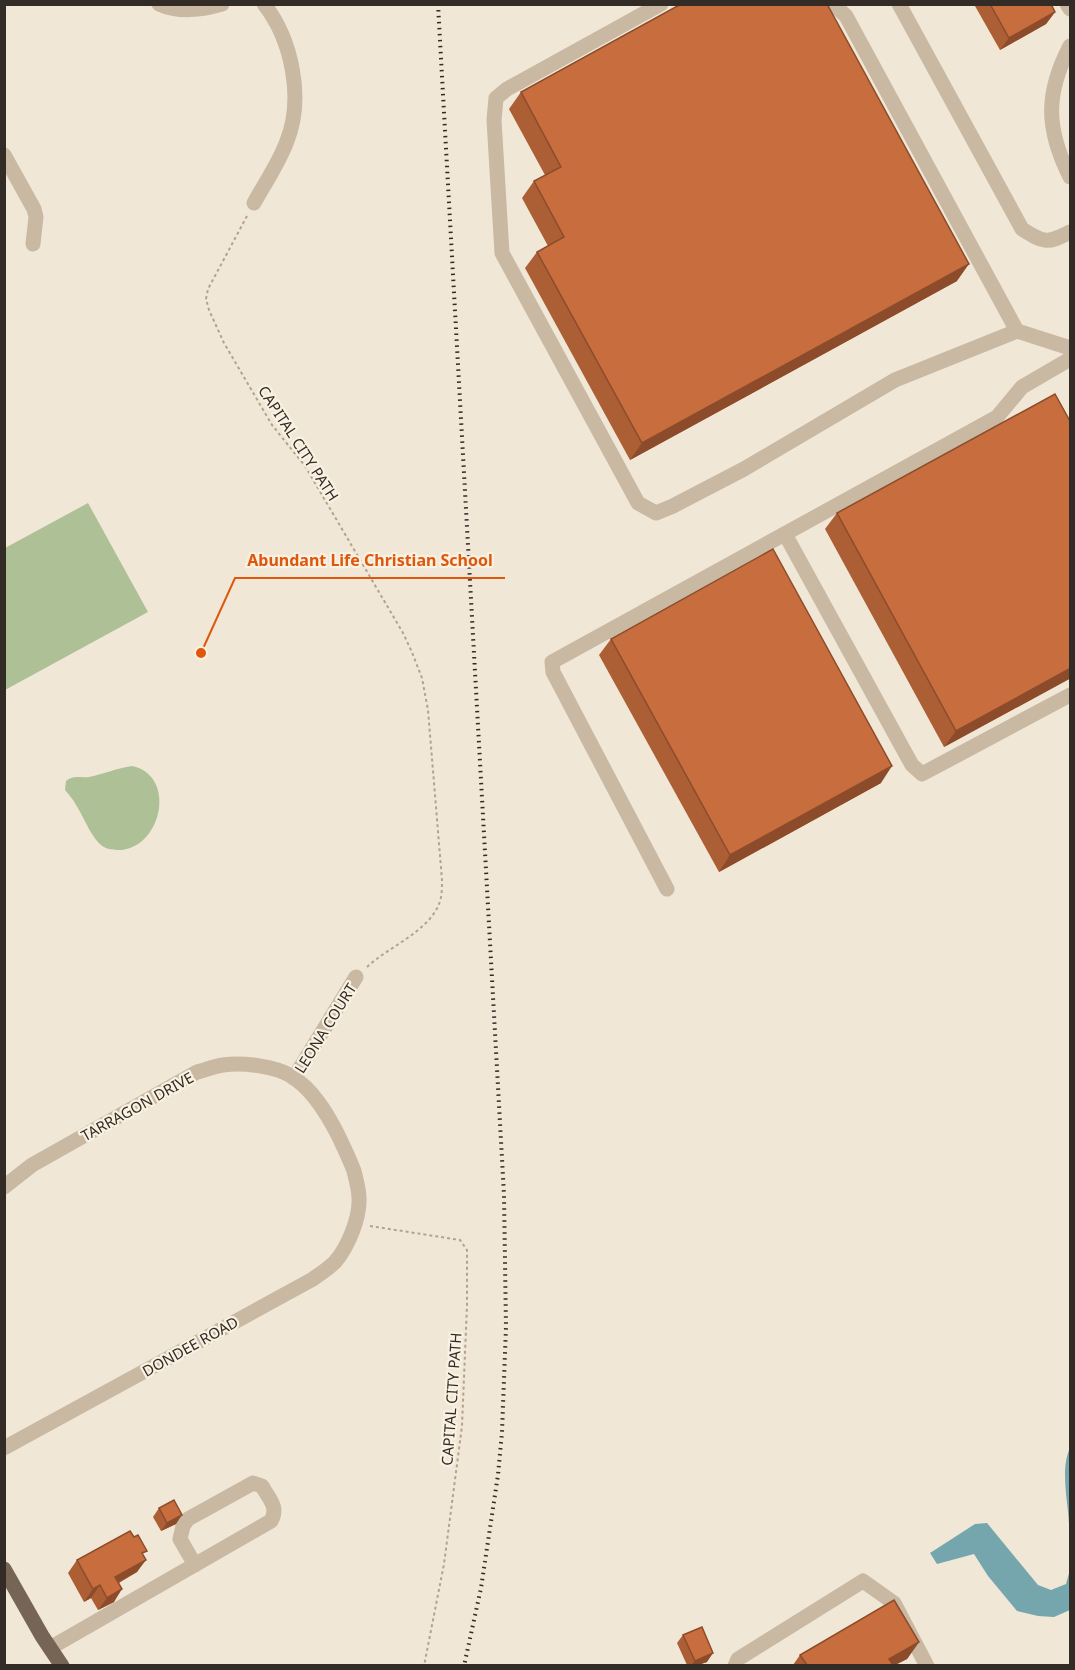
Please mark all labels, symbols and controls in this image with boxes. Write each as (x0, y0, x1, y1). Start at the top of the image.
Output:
street label: CAPITAL CITY PATH (254, 382, 344, 504)
callout: Abundant Life Christian School (235, 544, 505, 578)
text: Abundant Life Christian School (247, 549, 493, 571)
street label: LEONA COURT (289, 979, 361, 1077)
street label: TARRAGON DRIVE (77, 1067, 197, 1145)
street label: DONDEE ROAD (138, 1311, 242, 1381)
street label: CAPITAL CITY PATH (436, 1332, 466, 1466)

